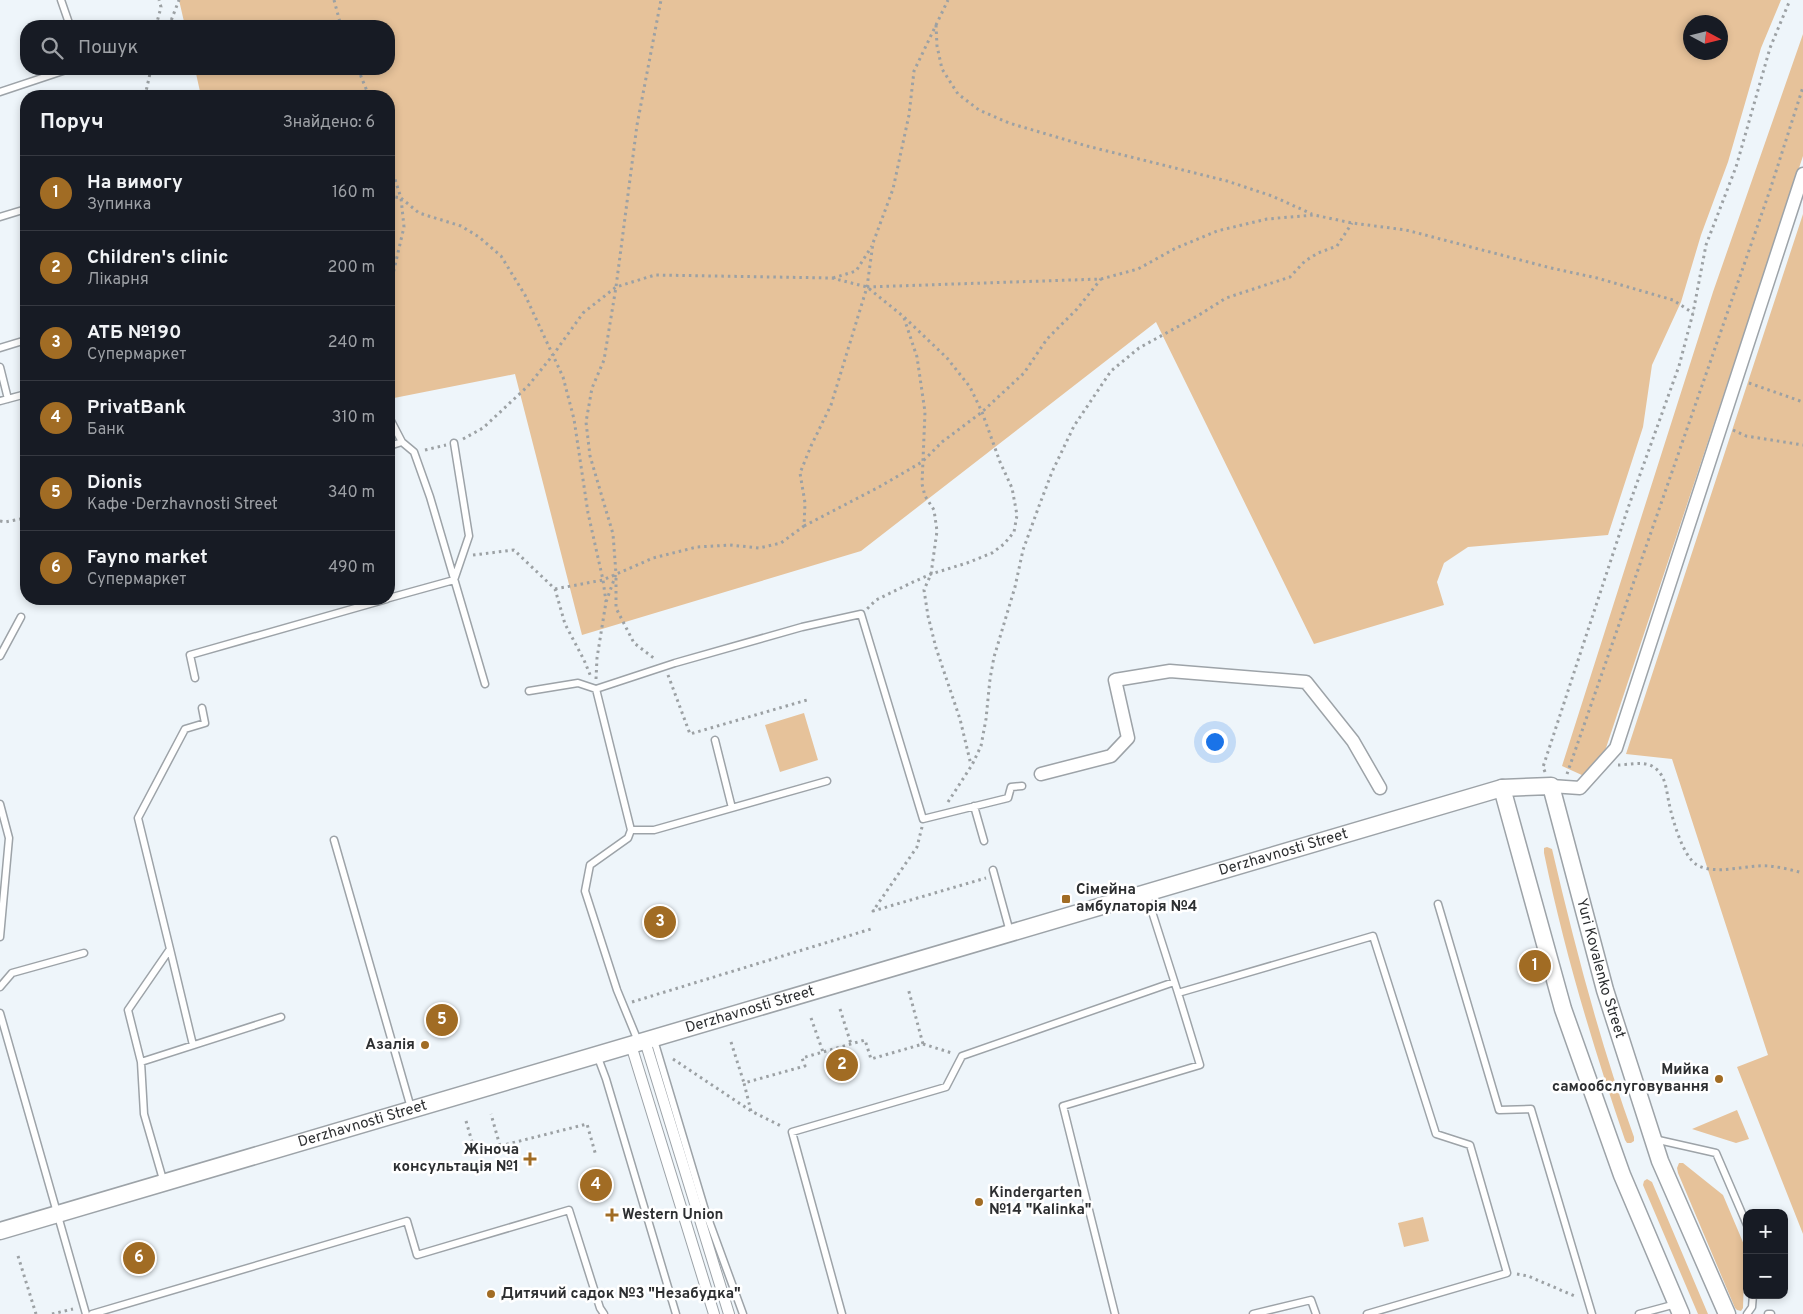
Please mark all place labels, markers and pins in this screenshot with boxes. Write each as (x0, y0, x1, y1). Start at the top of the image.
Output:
place label: Сімейна амбулаторія №4 (1076, 881, 1197, 917)
marker: Сімейна амбулаторія №4 (1060, 893, 1072, 905)
pin: 3 (644, 903, 676, 941)
pin: 1 (1519, 947, 1551, 985)
pin: 5 (426, 1001, 458, 1039)
place label: Азалія (365, 1036, 415, 1055)
marker: Азалія (419, 1039, 431, 1051)
pin: 2 (826, 1046, 858, 1084)
place label: Мийка самообслуговування (1552, 1061, 1709, 1097)
marker: Мийка самообслуговування (1713, 1073, 1725, 1085)
place label: Жіноча консультація №1 (393, 1141, 519, 1177)
marker: Жіноча консультація №1 (523, 1152, 537, 1166)
pin: 4 (580, 1166, 612, 1204)
place label: Kindergarten №14 "Kalinka" (989, 1184, 1092, 1220)
marker: Kindergarten №14 "Kalinka" (973, 1196, 985, 1208)
place label: Western Union (622, 1206, 723, 1225)
marker: Western Union (606, 1209, 618, 1221)
pin: 6 (123, 1239, 155, 1277)
place label: Дитячий садок №3 "Незабудка" (501, 1285, 741, 1304)
marker: Дитячий садок №3 "Незабудка" (485, 1288, 497, 1300)

